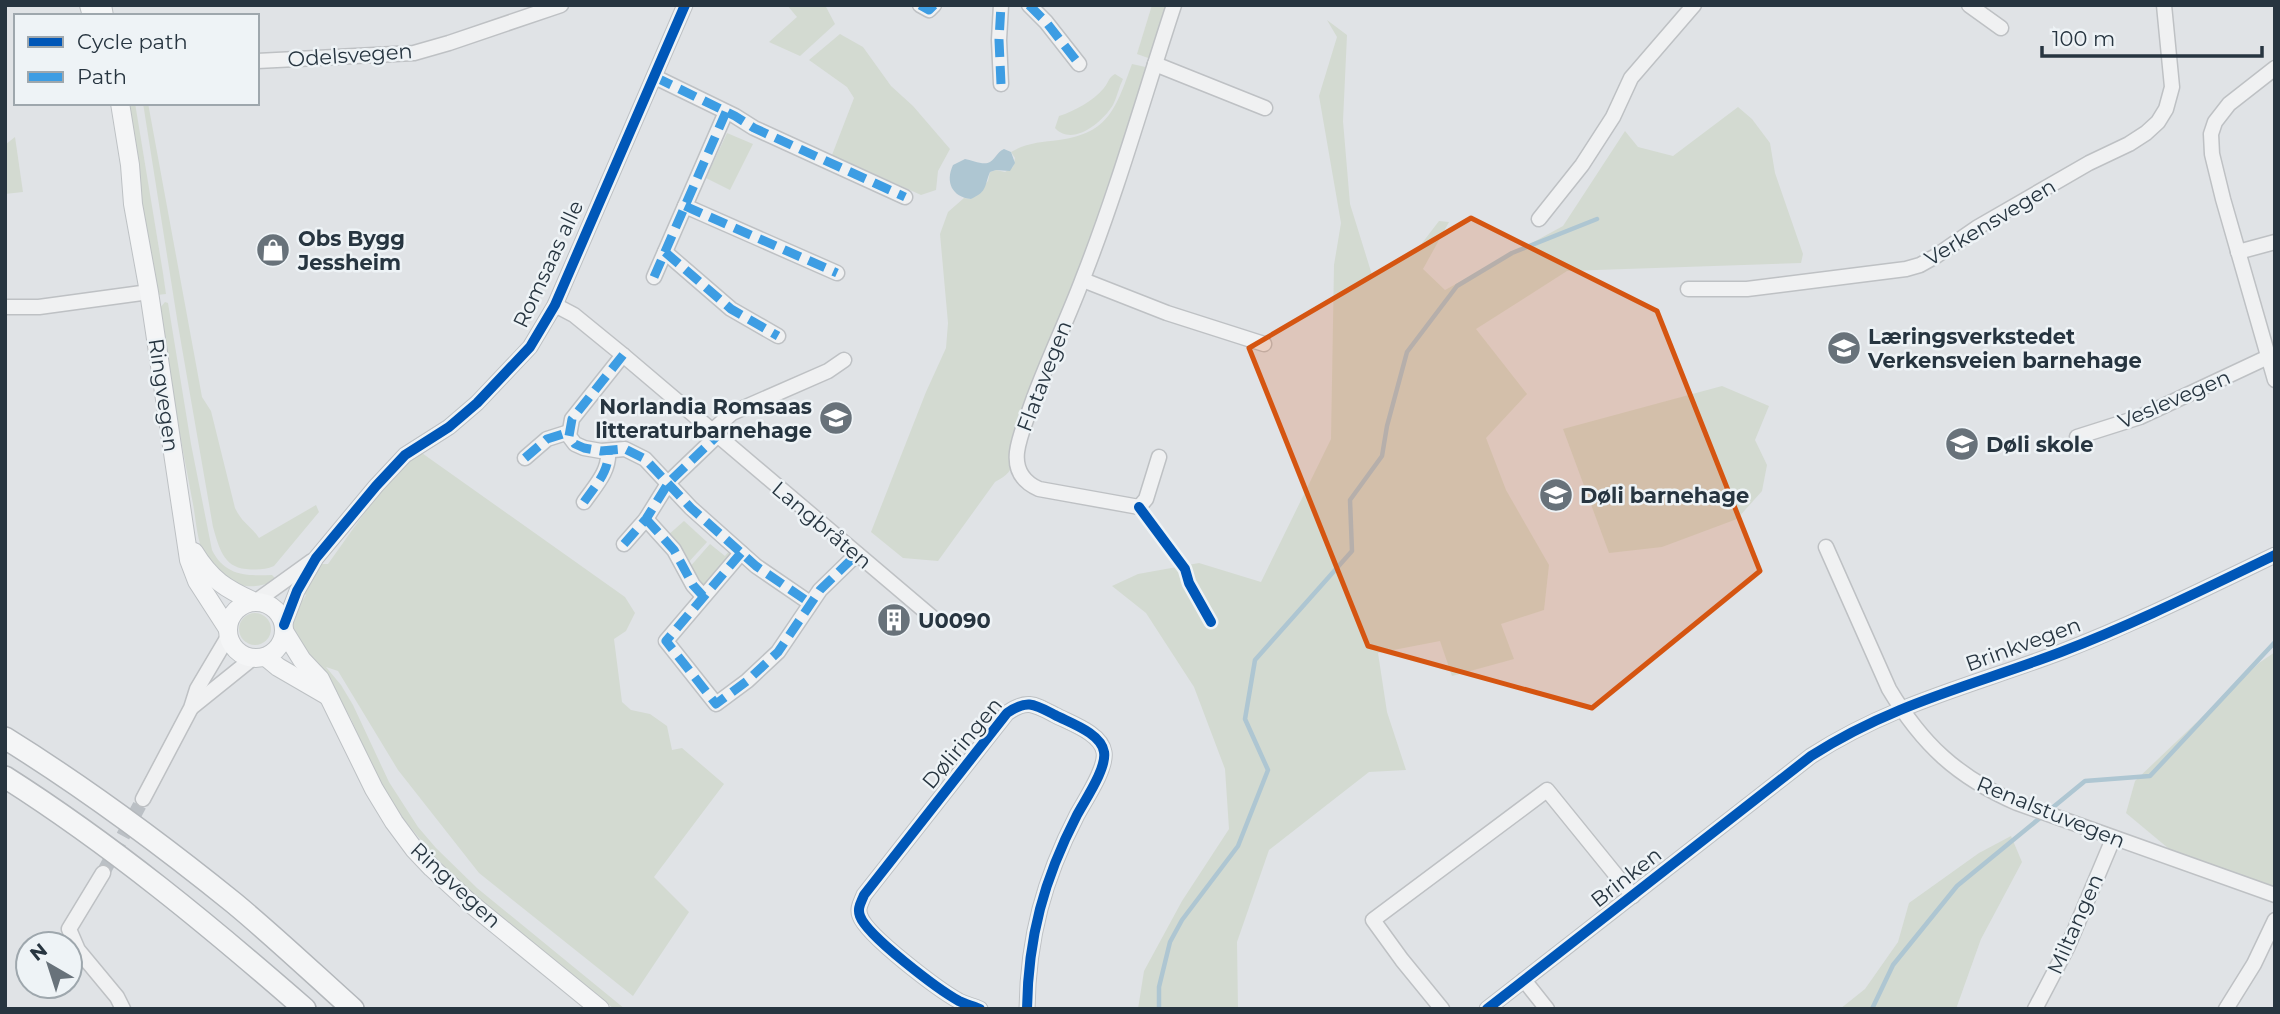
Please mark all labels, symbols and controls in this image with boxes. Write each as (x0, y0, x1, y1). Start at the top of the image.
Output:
legend (14, 14, 259, 105)
scale bar (2042, 14, 2262, 58)
text: 100 m (2052, 26, 2115, 51)
text: Cycle path (77, 29, 188, 54)
street label: Odelsvegen (287, 38, 413, 72)
text: Path (77, 64, 127, 89)
street label: Verkensvegen (1920, 173, 2060, 271)
street label: Romsaas alle (508, 196, 588, 332)
place label: Obs Bygg Jessheim (297, 226, 405, 275)
shop icon: Obs Bygg Jessheim (254, 231, 292, 269)
street label: Flatavegen (1011, 317, 1077, 435)
place label: Læringsverkstedet Verkensveien barnehage (1867, 324, 2142, 373)
school or university icon: Læringsverkstedet Verkensveien barnehage (1825, 329, 1863, 367)
street label: Ringvegen (144, 337, 184, 453)
street label: Veslevegen (2114, 364, 2234, 434)
place label: Norlandia Romsaas litteraturbarnehage (595, 394, 812, 443)
school or university icon: Norlandia Romsaas litteraturbarnehage (817, 399, 855, 437)
school or university icon: Døli skole (1943, 425, 1981, 463)
place label: Døli skole (1986, 432, 2093, 457)
street label: Langbråten (767, 476, 877, 574)
school or university icon: Døli barnehage (1537, 476, 1575, 514)
place label: Døli barnehage (1580, 483, 1749, 508)
building icon: U0090 (875, 601, 913, 639)
place label: U0090 (918, 608, 991, 633)
street label: Brinkvegen (1962, 612, 2084, 676)
street label: Døliringen (917, 692, 1007, 794)
street label: Renalstuvegen (1973, 771, 2129, 853)
street label: Ringvegen (406, 837, 506, 933)
street label: Brinken (1586, 842, 1666, 912)
street label: Miltangen (2042, 870, 2108, 978)
north arrow (14, 930, 84, 1000)
text: N (25, 938, 52, 966)

